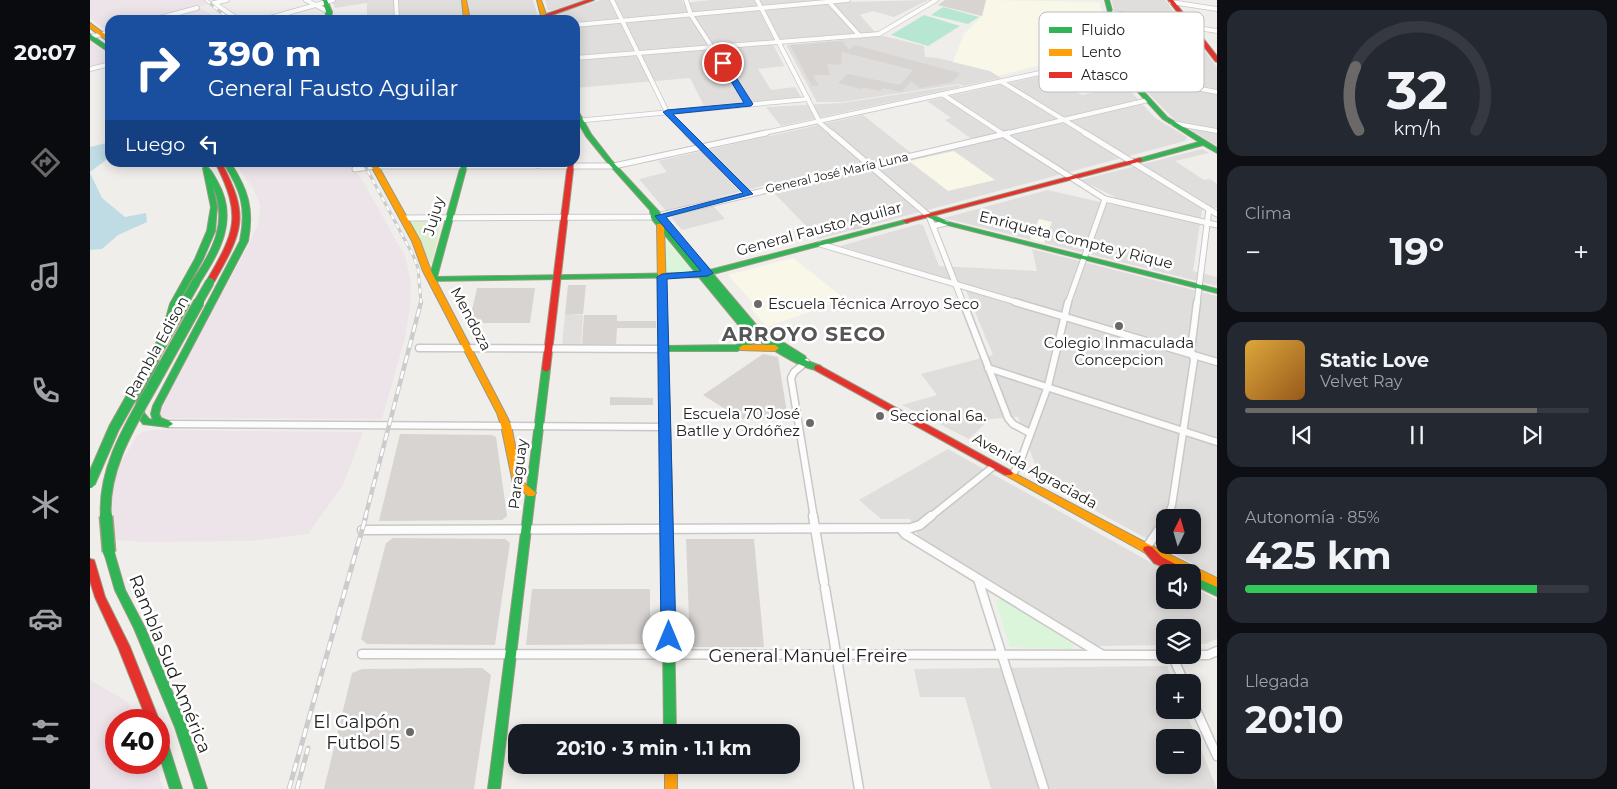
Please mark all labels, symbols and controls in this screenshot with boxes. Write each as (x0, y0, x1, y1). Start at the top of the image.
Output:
legend (1039, 12, 1204, 92)
text: Fluido (1081, 21, 1125, 39)
text: 390 m (208, 32, 321, 75)
icon: right (125, 35, 190, 100)
text: 20:07 (14, 39, 76, 66)
pin (702, 42, 744, 84)
text: Lento (1081, 43, 1121, 61)
icon: arrive (709, 49, 737, 77)
text: 32 (1385, 59, 1448, 122)
text: Atasco (1081, 66, 1128, 84)
text: General Fausto Aguilar (208, 75, 458, 102)
text: km/h (1393, 118, 1441, 139)
icon: left (195, 130, 223, 158)
text: Luego (125, 133, 185, 156)
icon: directions (28, 145, 63, 180)
street label: General José María Luna (764, 149, 910, 196)
street label: Jujuy (419, 193, 448, 239)
street label: General Fausto Aguilar (734, 197, 904, 260)
text: Clima (1245, 204, 1291, 223)
street label: Enriqueta Compte y Rique (977, 206, 1175, 273)
text: 19° (1390, 228, 1445, 275)
text: − (1245, 235, 1261, 269)
text: + (1573, 235, 1589, 269)
icon: music (28, 259, 63, 294)
street label: Mendoza (447, 284, 496, 354)
street label: Rambla Edison (121, 293, 192, 401)
place label: Escuela Técnica Arroyo Seco (768, 294, 979, 313)
marker: Escuela Técnica Arroyo Seco (752, 298, 764, 310)
marker: Colegio Inmaculada Concepcion (1113, 320, 1125, 332)
district label: ARROYO SECO (721, 322, 886, 346)
place label: Colegio Inmaculada Concepcion (1044, 333, 1194, 369)
text: Static Love (1320, 349, 1429, 372)
text: Velvet Ray (1320, 372, 1402, 391)
icon: phone (28, 373, 63, 408)
place label: Escuela 70 José Batlle y Ordóñez (676, 404, 800, 440)
place label: Seccional 6a. (890, 406, 987, 425)
marker: Seccional 6a. (874, 410, 886, 422)
marker: Escuela 70 José Batlle y Ordóñez (804, 417, 816, 429)
icon: previous (1288, 421, 1316, 449)
icon: pause (1403, 421, 1431, 449)
icon: next (1518, 421, 1546, 449)
street label: Avenida Agraciada (969, 428, 1101, 513)
street label: Paraguay (504, 437, 531, 510)
icon: climate (28, 487, 63, 522)
text: Autonomía · 85% (1245, 508, 1380, 527)
north arrow (1156, 509, 1201, 554)
map controls (1156, 509, 1201, 774)
text: 425 km (1245, 532, 1392, 579)
button: sound (1156, 564, 1201, 609)
street label: Rambla Sud América (124, 571, 216, 757)
icon: car (28, 601, 63, 636)
position arrow (642, 610, 694, 662)
button: layers (1156, 619, 1201, 664)
street label: General Manuel Freire (709, 645, 908, 667)
text: Llegada (1245, 672, 1309, 691)
button: + (1156, 674, 1201, 719)
text: 20:10 (1245, 696, 1344, 743)
speed limit sign: 40 (105, 709, 170, 774)
place label: El Galpón Futbol 5 (313, 711, 400, 754)
icon: filters (28, 714, 63, 749)
marker: El Galpón Futbol 5 (404, 726, 416, 738)
button: − (1156, 729, 1201, 774)
text: 20:10 · 3 min · 1.1 km (556, 737, 752, 760)

